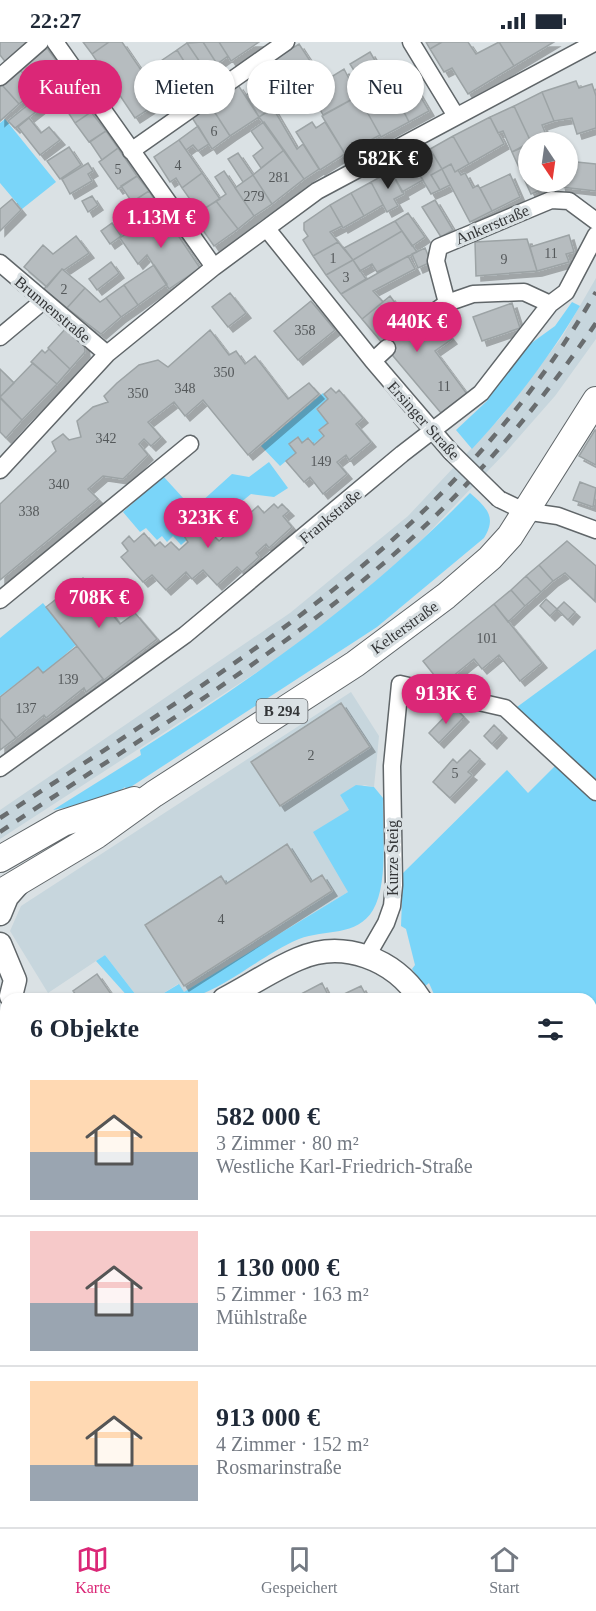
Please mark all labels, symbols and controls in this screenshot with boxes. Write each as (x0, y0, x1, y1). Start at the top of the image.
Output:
text: 22:27 (30, 8, 81, 33)
chip: Kaufen (18, 60, 122, 114)
chip: Mieten (134, 60, 235, 114)
chip: Filter (247, 60, 335, 114)
chip: Neu (347, 60, 424, 114)
house number: 6 (211, 124, 218, 139)
north arrow (518, 132, 578, 192)
map controls (518, 132, 578, 192)
pin: 582K € (339, 139, 437, 190)
text: 582K € (358, 147, 418, 169)
house number: 4 (175, 158, 182, 173)
house number: 5 (115, 162, 122, 177)
house number: 281 (269, 170, 290, 185)
house number: 279 (244, 189, 265, 204)
pin: 1.13M € (106, 198, 216, 249)
street label: Ankerstraße (453, 201, 532, 248)
text: 1.13M € (127, 206, 195, 228)
house number: 11 (544, 246, 558, 261)
house number: 1 (330, 251, 337, 266)
house number: 9 (501, 252, 508, 267)
house number: 3 (343, 270, 350, 285)
street label: Brunnenstraße (11, 273, 94, 346)
house number: 2 (61, 282, 68, 297)
pin: 440K € (368, 302, 466, 353)
text: 440K € (387, 310, 447, 332)
house number: 358 (295, 323, 316, 338)
house number: 350 (214, 365, 235, 380)
street label: Ersinger Straße (383, 378, 463, 464)
house number: 11 (437, 379, 451, 394)
house number: 348 (175, 381, 196, 396)
house number: 350 (128, 386, 149, 401)
house number: 342 (96, 431, 117, 446)
house number: 149 (311, 454, 332, 469)
house number: 340 (49, 477, 70, 492)
street label: Frankstraße (296, 486, 365, 547)
pin: 323K € (159, 498, 257, 549)
house number: 338 (19, 504, 40, 519)
text: 323K € (178, 506, 238, 528)
pin: 708K € (50, 578, 148, 629)
text: 708K € (69, 586, 129, 608)
street label: Kelterstraße (368, 598, 441, 657)
house number: 101 (477, 631, 498, 646)
house number: 139 (58, 672, 79, 687)
pin: 913K € (397, 674, 495, 725)
text: 913K € (416, 682, 476, 704)
road number: B 294 (256, 699, 308, 723)
house number: 137 (16, 701, 37, 716)
house number: 2 (308, 748, 315, 763)
house number: 5 (452, 766, 459, 781)
street label: Kurze Steig (384, 820, 402, 896)
house number: 4 (218, 912, 225, 927)
icon: filters (534, 1013, 567, 1046)
text: 6 Objekte (30, 1014, 139, 1043)
text: 582 000 € (216, 1102, 320, 1131)
icon: home (78, 1104, 150, 1176)
text: 3 Zimmer · 80 m² (216, 1132, 359, 1154)
text: Westliche Karl-Friedrich-Straße (216, 1155, 473, 1177)
text: 1 130 000 € (216, 1253, 340, 1282)
icon: home (78, 1255, 150, 1327)
text: 5 Zimmer · 163 m² (216, 1283, 369, 1305)
text: Mühlstraße (216, 1306, 307, 1328)
text: 913 000 € (216, 1403, 320, 1432)
icon: home (78, 1405, 150, 1477)
text: 4 Zimmer · 152 m² (216, 1433, 369, 1455)
text: Rosmarinstraße (216, 1456, 342, 1478)
tab: Karte (75, 1543, 111, 1597)
tab: Gespeichert (261, 1543, 337, 1597)
tab: Start (488, 1543, 521, 1597)

